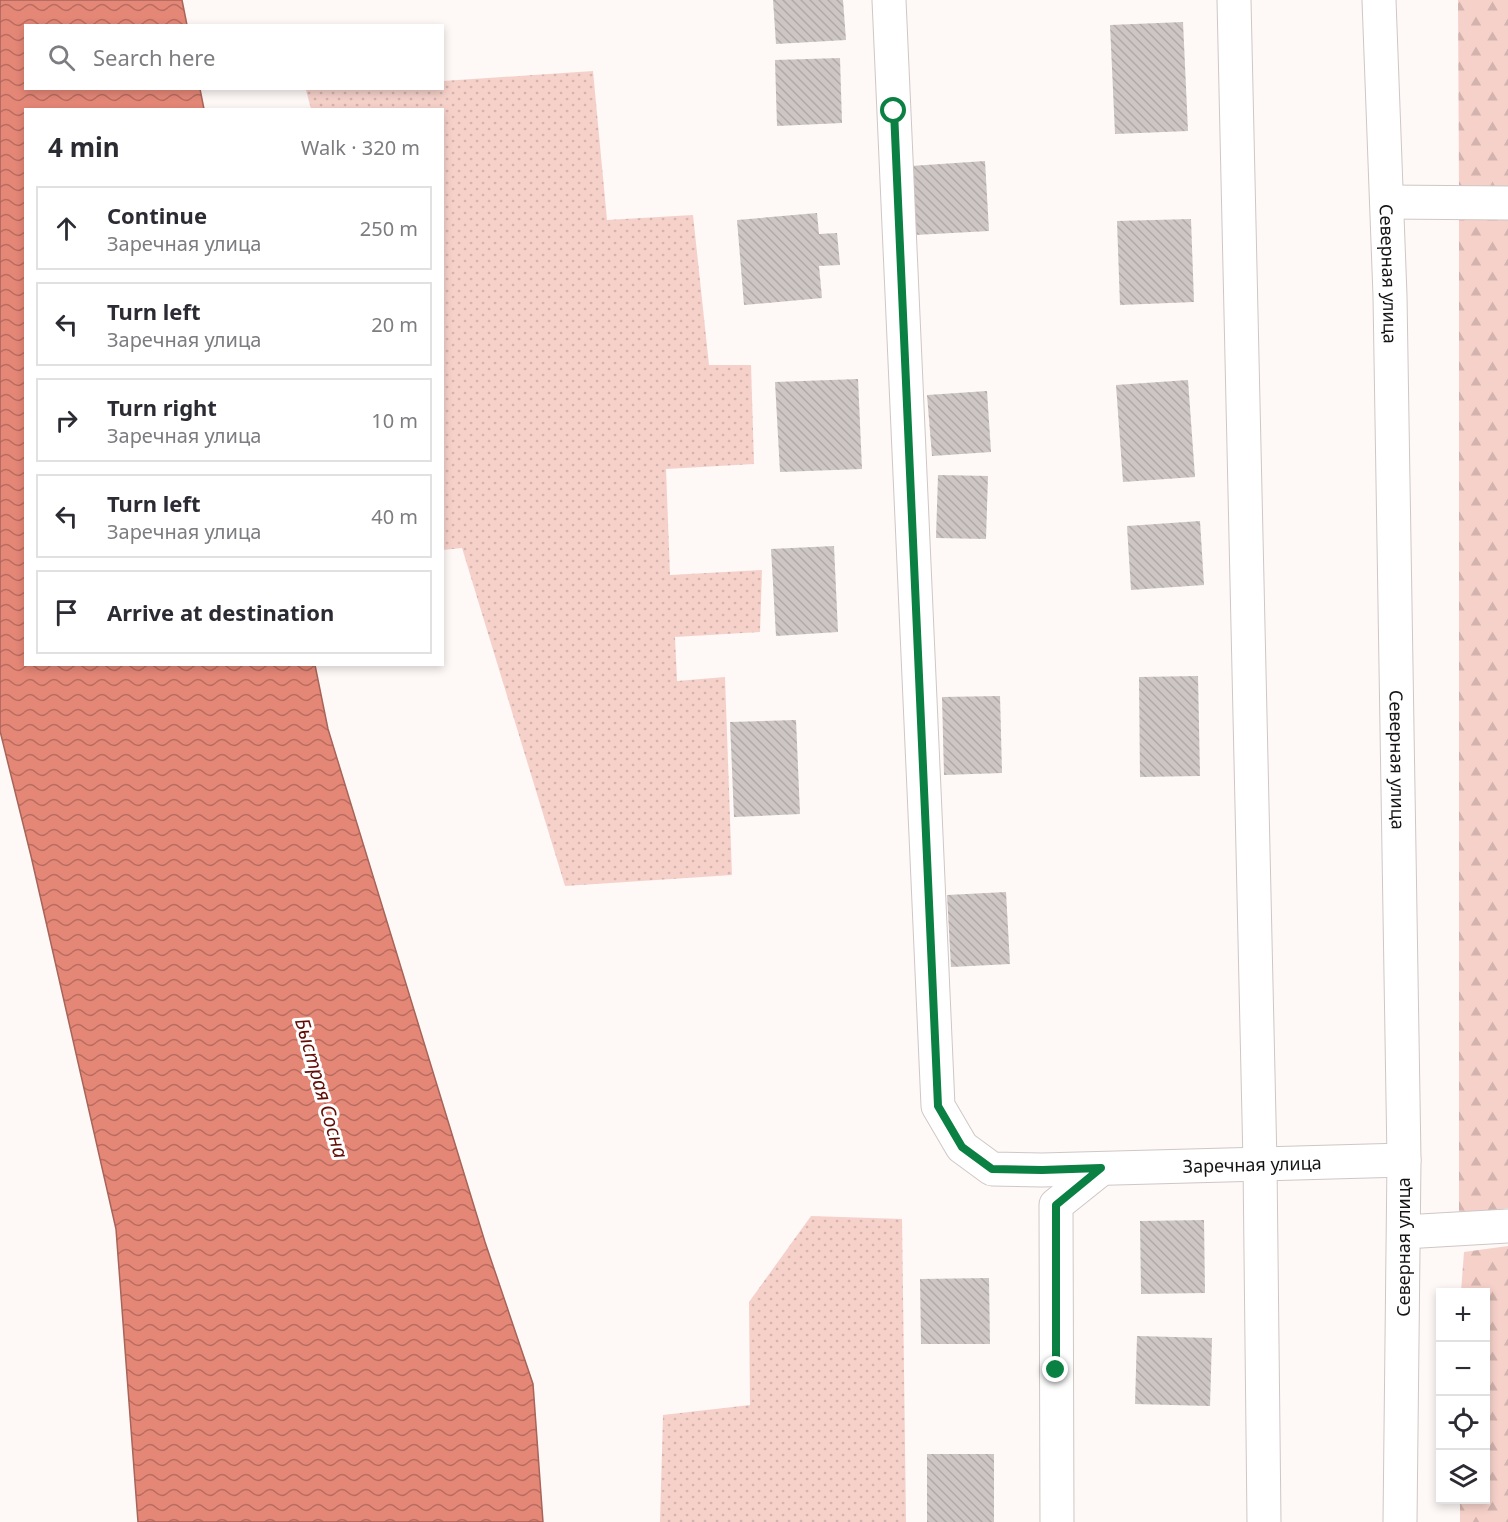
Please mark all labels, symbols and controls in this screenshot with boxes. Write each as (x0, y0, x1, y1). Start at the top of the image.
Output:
search box (24, 24, 444, 90)
icon: search (45, 41, 78, 74)
text: Search here (93, 42, 215, 72)
route start (880, 97, 906, 123)
text: 4 min (48, 129, 120, 165)
text: Walk · 320 m (301, 134, 420, 161)
text: Continue (107, 200, 207, 230)
street label: Северная улица (1375, 204, 1403, 344)
icon: ahead (50, 212, 83, 245)
text: 250 m (360, 215, 418, 242)
text: Заречная улица (107, 230, 261, 257)
text: Turn left (107, 296, 201, 326)
icon: left (50, 308, 83, 341)
text: 20 m (371, 311, 418, 338)
text: Заречная улица (107, 326, 261, 353)
text: Turn right (107, 392, 217, 422)
icon: right (50, 404, 83, 437)
text: 10 m (371, 407, 418, 434)
text: Заречная улица (107, 422, 261, 449)
text: Turn left (107, 488, 201, 518)
icon: left (50, 500, 83, 533)
text: 40 m (371, 503, 418, 530)
text: Заречная улица (107, 518, 261, 545)
icon: arrive (50, 596, 83, 629)
text: Arrive at destination (107, 597, 334, 627)
street label: Северная улица (1384, 690, 1411, 830)
water label: Быстрая Сосна (289, 1015, 355, 1161)
street label: Заречная улица (1182, 1150, 1322, 1178)
street label: Северная улица (1391, 1177, 1415, 1317)
map controls (1436, 1288, 1490, 1504)
button: + (1436, 1288, 1490, 1342)
button: − (1436, 1342, 1490, 1396)
route end (1042, 1356, 1068, 1382)
button: locate (1436, 1396, 1490, 1450)
button: layers (1436, 1450, 1490, 1504)

